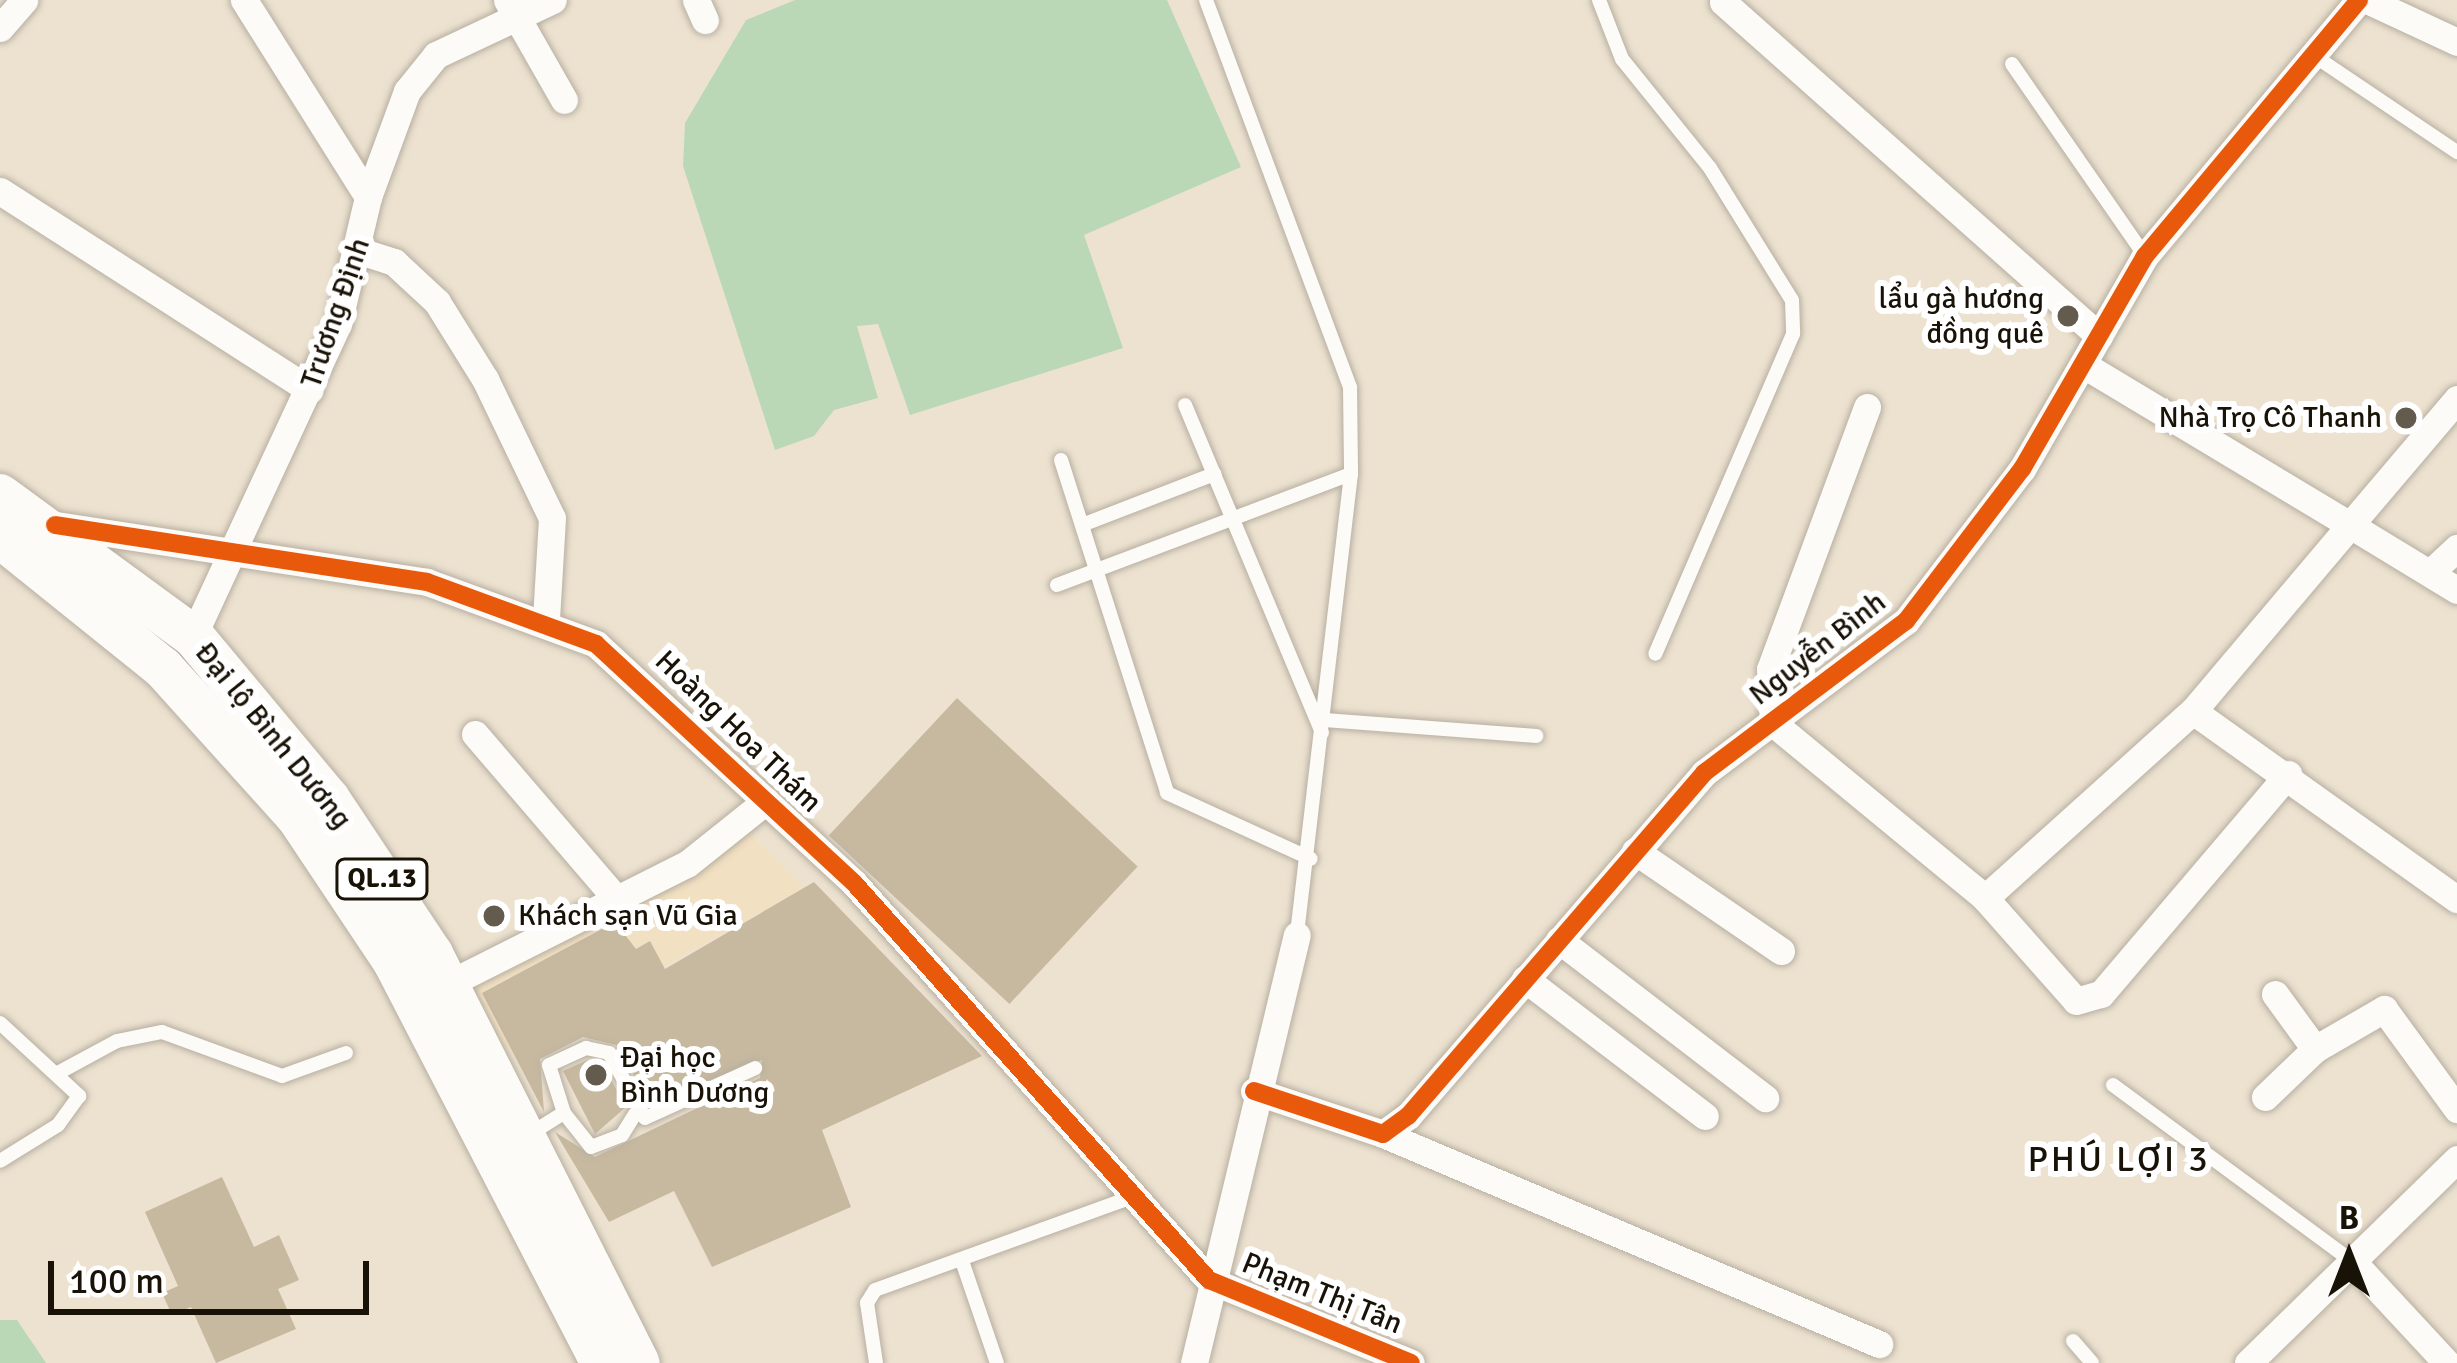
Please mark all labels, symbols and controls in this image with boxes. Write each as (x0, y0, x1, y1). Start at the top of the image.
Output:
street label: Trương Định (294, 233, 378, 393)
place label: lẩu gà hương đồng quê (1879, 281, 2044, 352)
marker: lẩu gà hương đồng quê (2055, 303, 2081, 329)
place label: Nhà Trọ Cô Thanh (2158, 400, 2382, 436)
marker: Nhà Trọ Cô Thanh (2393, 405, 2419, 431)
street label: Nguyễn Bình (1743, 585, 1893, 713)
street label: Đại lộ Bình Dương (187, 635, 359, 837)
street label: Hoàng Hoa Thám (647, 643, 829, 821)
road number: QL.13 (334, 858, 430, 900)
place label: Khách sạn Vũ Gia (518, 898, 738, 934)
marker: Khách sạn Vũ Gia (481, 903, 507, 929)
place label: Đại học Bình Dương (620, 1040, 769, 1110)
marker: Đại học Bình Dương (583, 1062, 609, 1088)
district label: PHÚ LỢI 3 (2027, 1138, 2211, 1182)
north arrow (2289, 1195, 2409, 1315)
text: B (2339, 1198, 2359, 1239)
scale bar (54, 1237, 375, 1311)
street label: Phạm Thị Tân (1237, 1246, 1407, 1342)
text: 100 m (69, 1259, 164, 1304)

